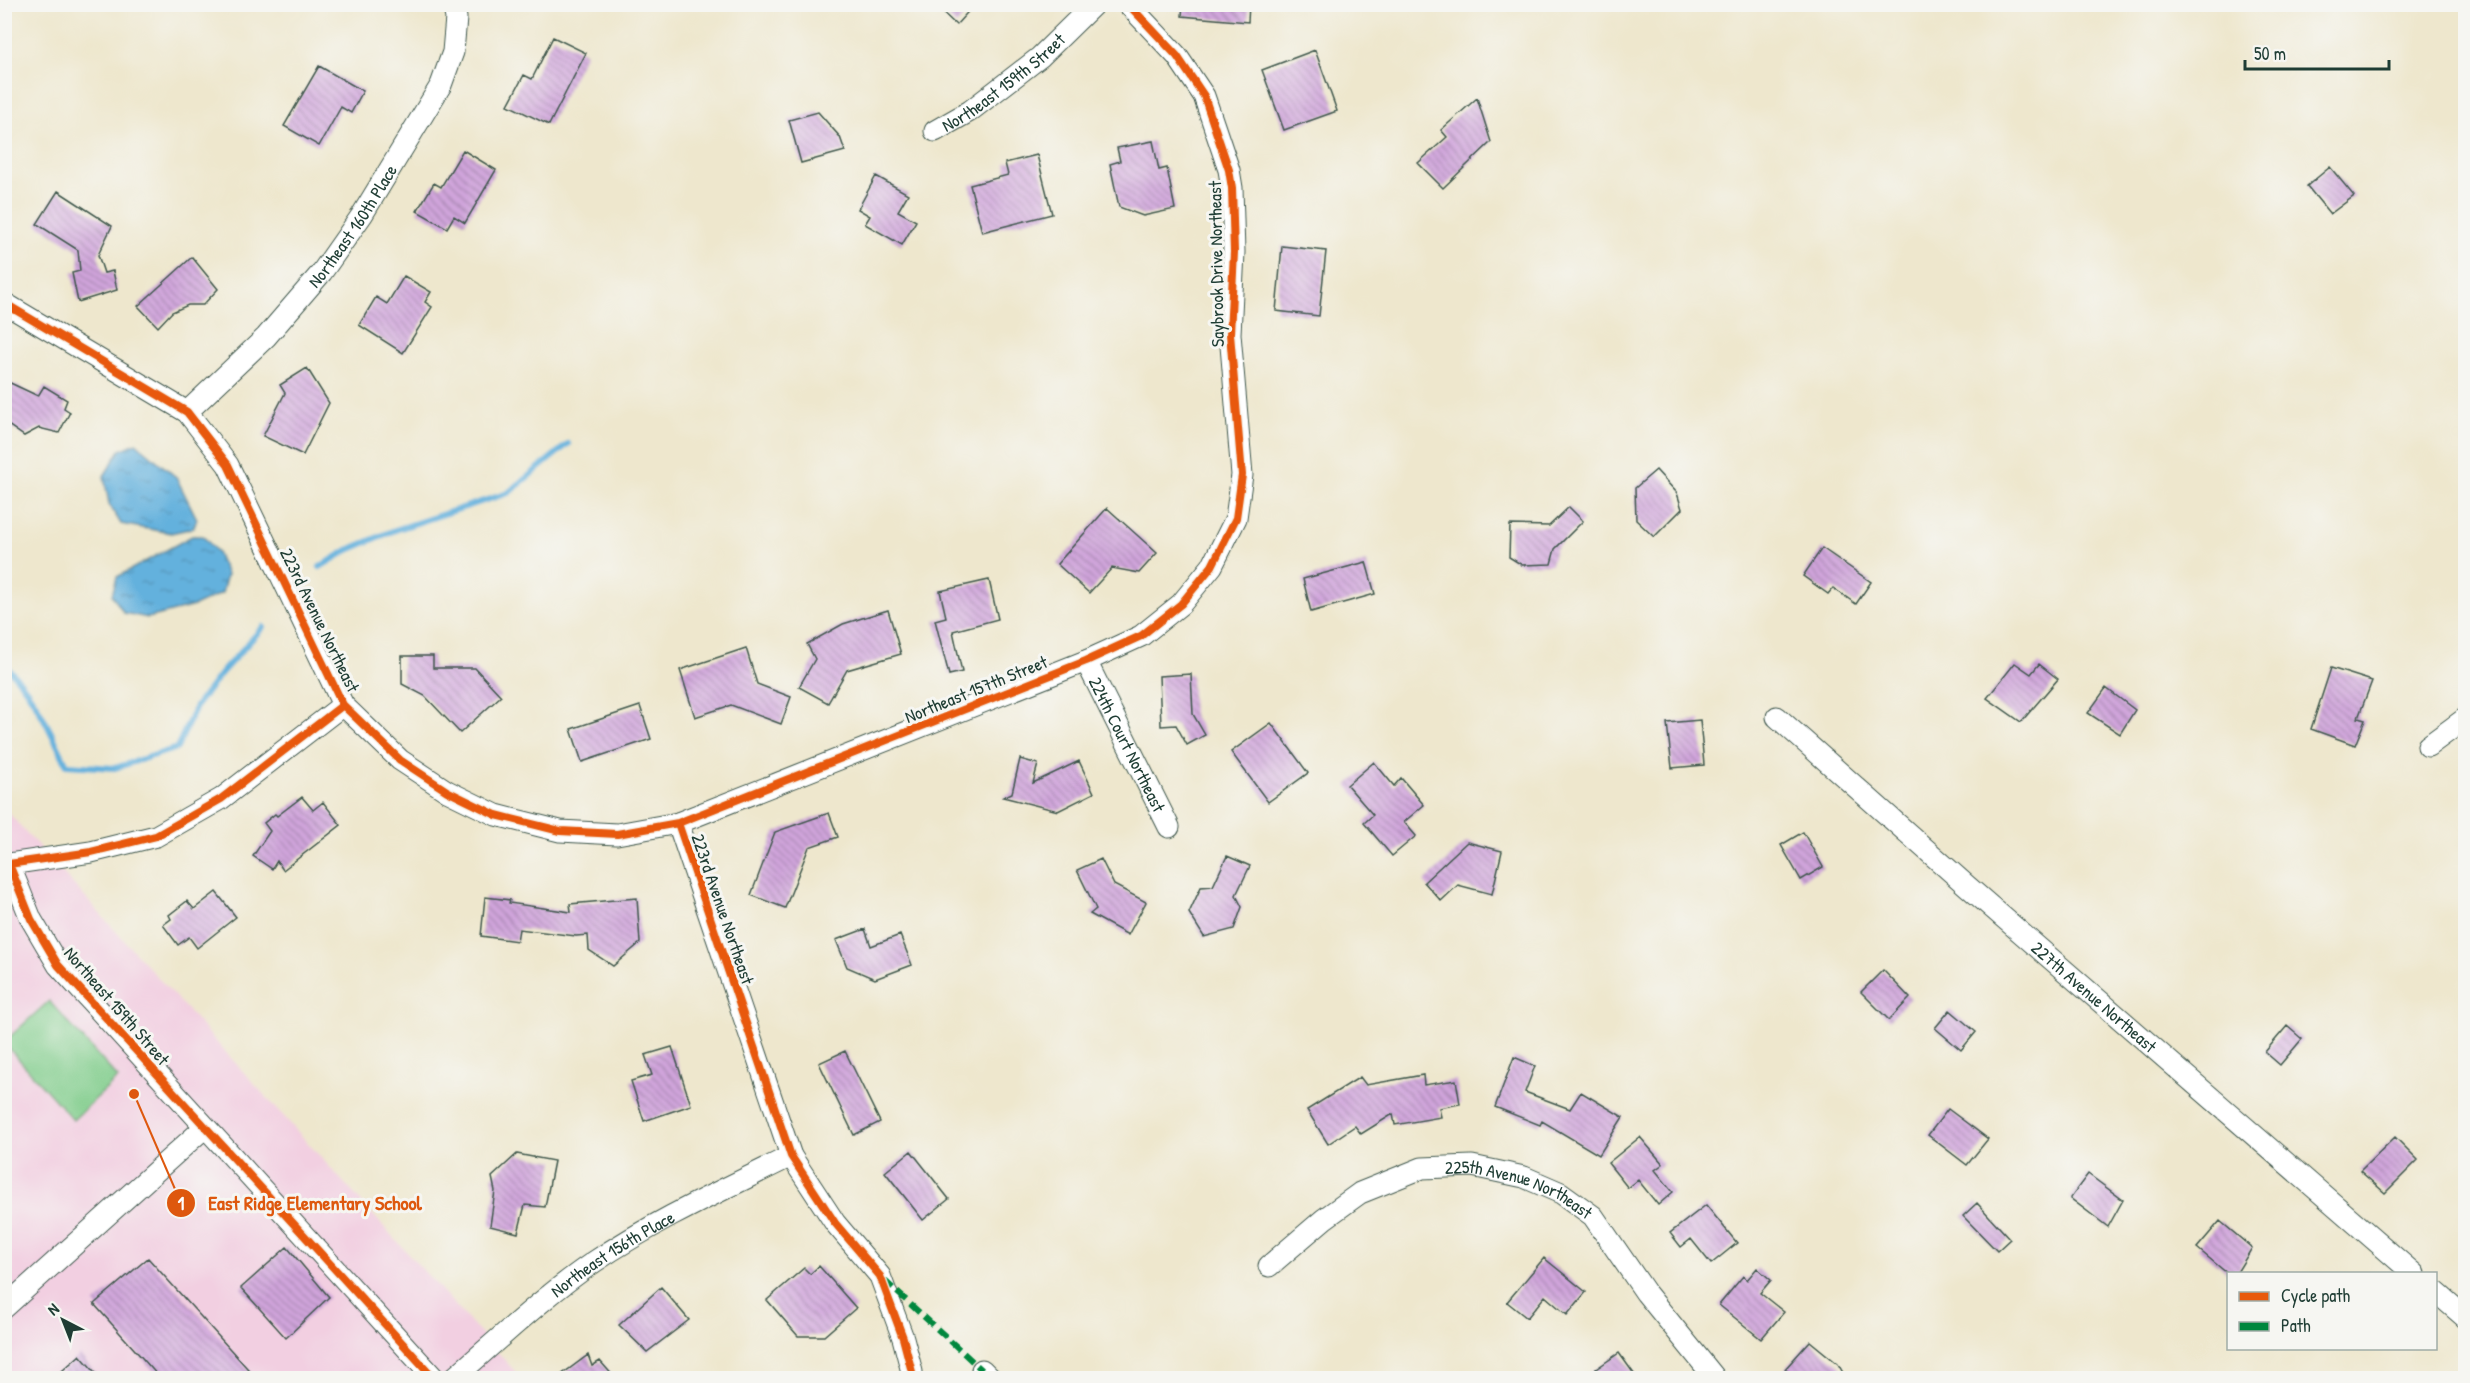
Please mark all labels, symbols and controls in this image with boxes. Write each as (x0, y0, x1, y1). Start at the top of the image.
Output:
street label: Northeast 159th Street (937, 26, 1071, 137)
scale bar (2245, 33, 2389, 71)
text: 50 m (2254, 41, 2286, 66)
street label: Northeast 160th Place (302, 159, 402, 293)
street label: Saybrook Drive Northeast (1202, 180, 1230, 347)
street label: 223rd Avenue Northeast (274, 544, 366, 697)
street label: Northeast 157th Street (901, 649, 1052, 729)
street label: 224th Court Northeast (1083, 672, 1172, 817)
street label: 223rd Avenue Northeast (686, 830, 761, 988)
street label: 227th Avenue Northeast (2026, 935, 2163, 1058)
street label: Northeast 159th Street (59, 941, 176, 1071)
street label: 225th Avenue Northeast (1444, 1153, 1599, 1225)
callout: East Ridge Elementary School (166, 1184, 433, 1222)
text: East Ridge Elementary School (208, 1189, 423, 1217)
text: 1 (178, 1191, 185, 1216)
street label: Northeast 156th Place (545, 1204, 679, 1302)
legend (2227, 1272, 2437, 1350)
text: Cycle path (2281, 1283, 2351, 1308)
north arrow (33, 1290, 93, 1350)
text: N (42, 1298, 64, 1320)
text: Path (2281, 1313, 2311, 1338)

